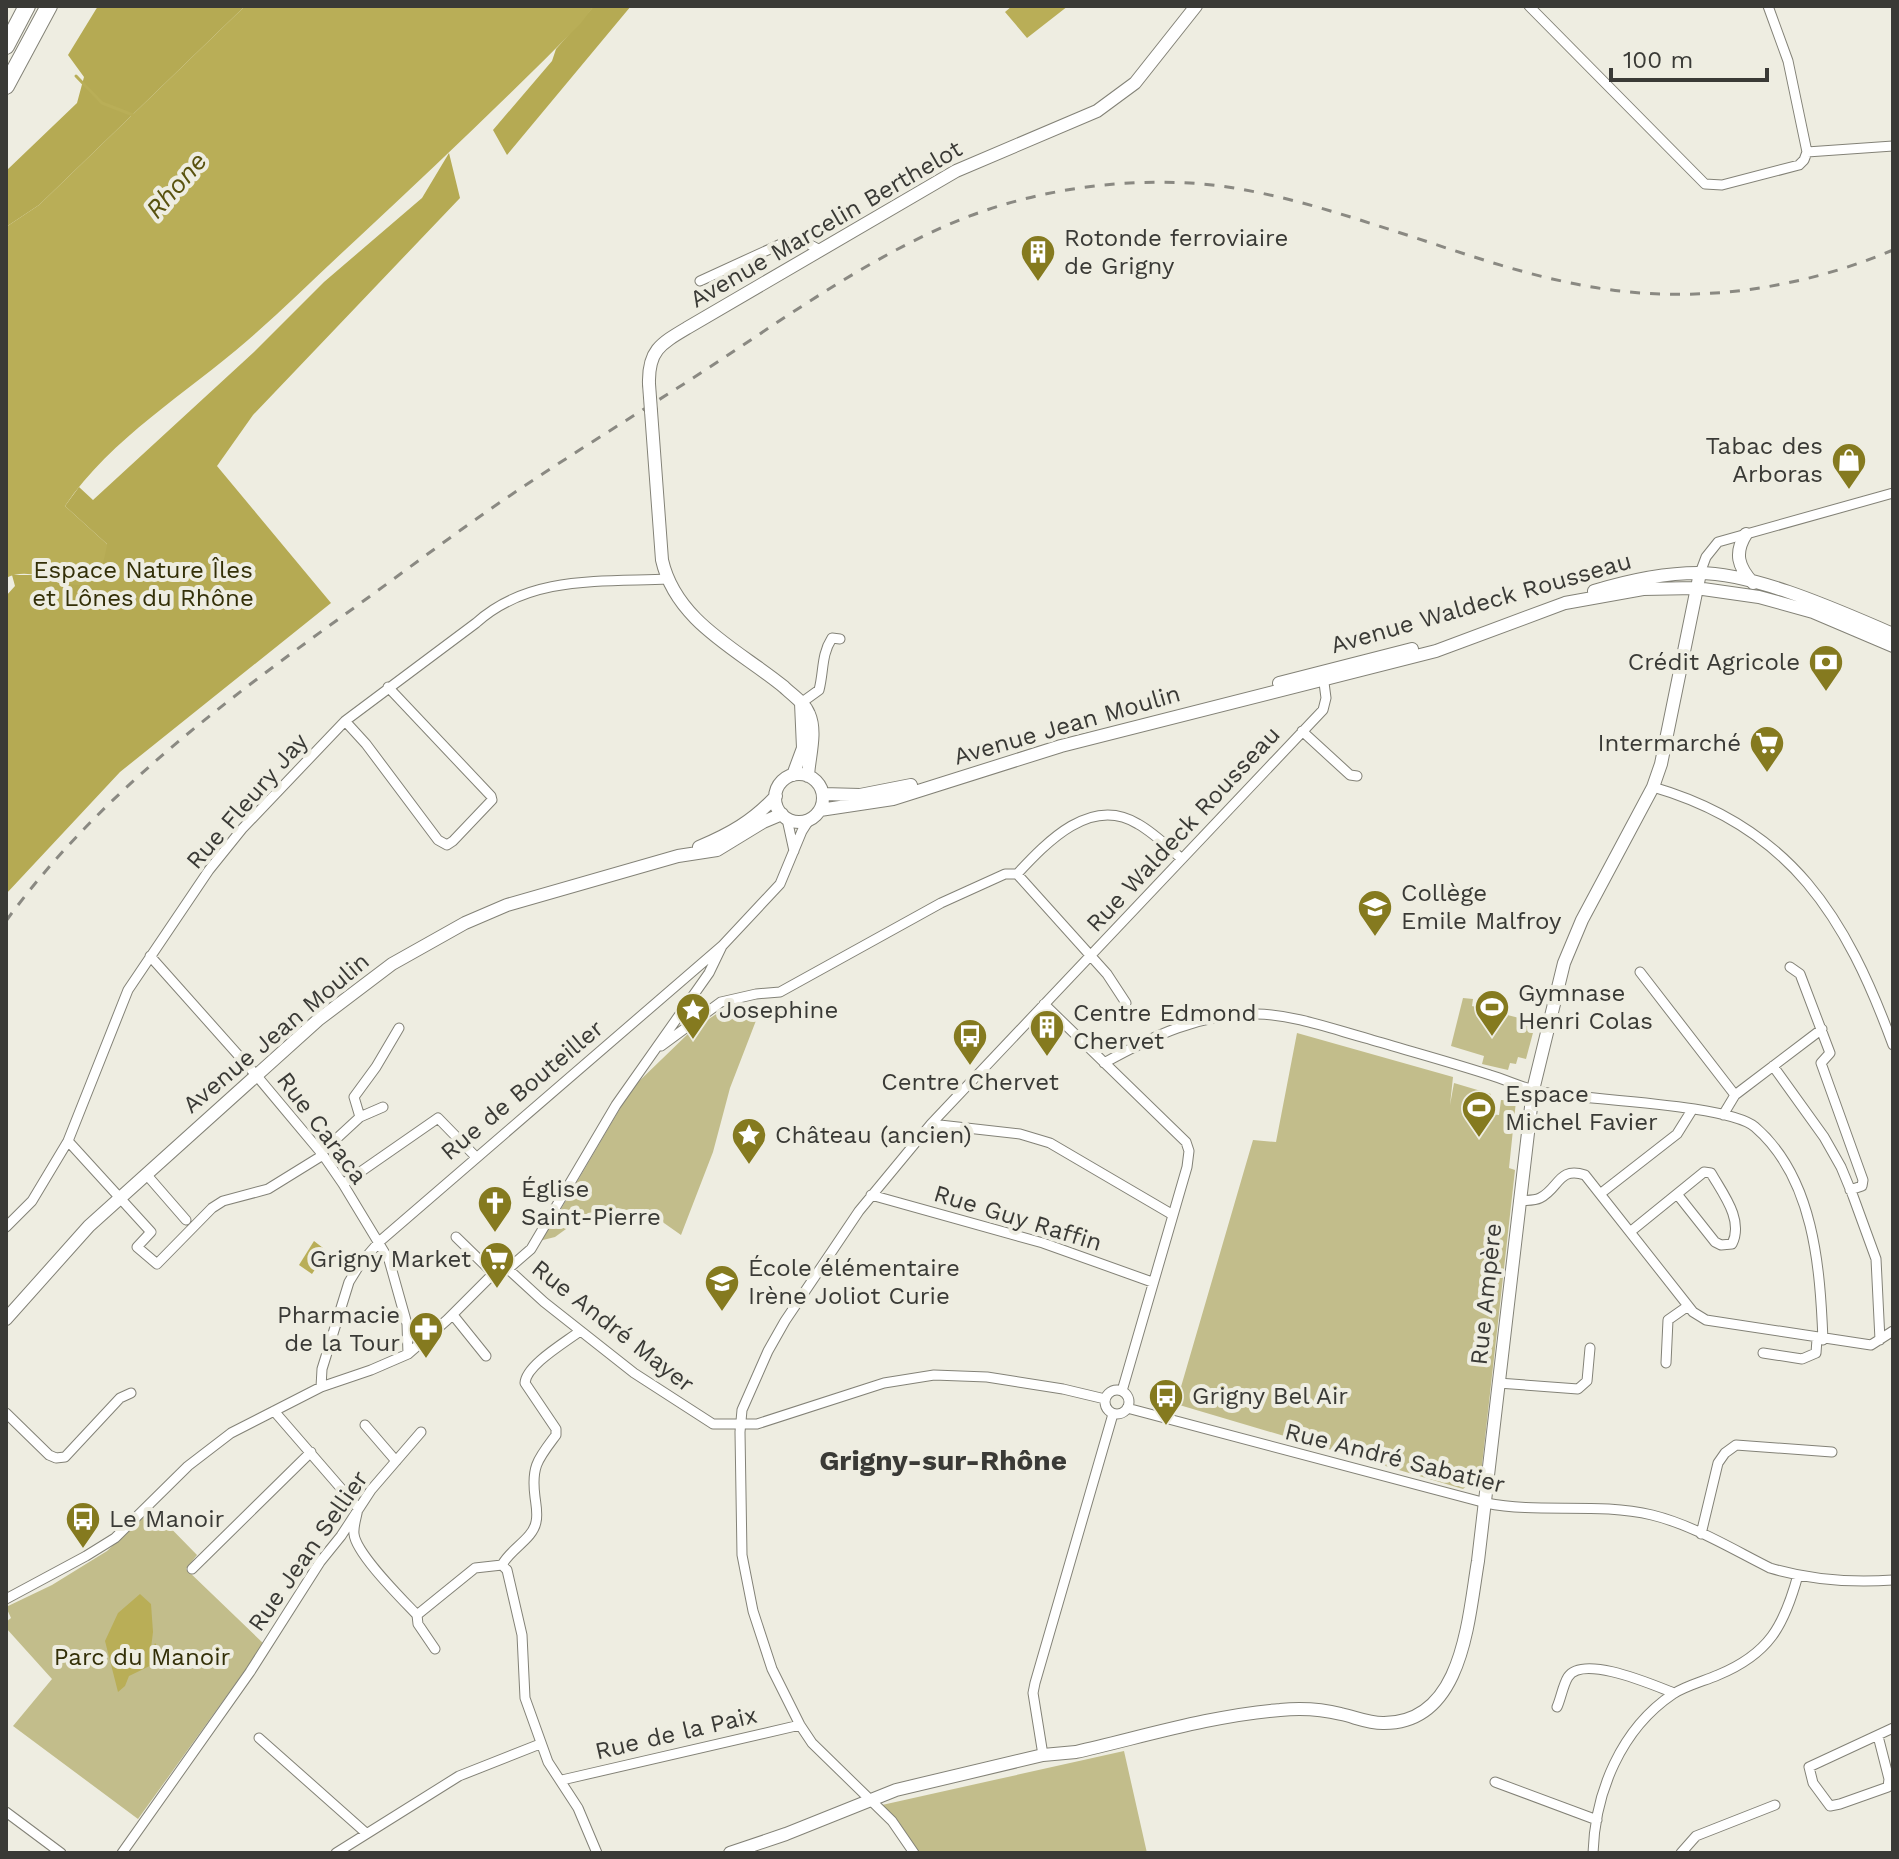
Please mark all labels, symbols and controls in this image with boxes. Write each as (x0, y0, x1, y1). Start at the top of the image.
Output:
scale bar (1611, 32, 1767, 82)
text: 100 m (1623, 46, 1693, 74)
street label: Avenue Marcelin Berthelot (685, 135, 967, 313)
water label: Rhone (139, 146, 213, 224)
place label: Rotonde ferroviaire de Grigny (1064, 224, 1288, 280)
building icon: Rotonde ferroviaire de Grigny (1019, 233, 1057, 283)
place label: Tabac des Arboras (1706, 432, 1823, 488)
shop icon: Tabac des Arboras (1830, 441, 1868, 491)
street label: Avenue Waldeck Rousseau (1327, 547, 1635, 659)
park label: Espace Nature Îles et Lônes du Rhône (32, 556, 254, 612)
bank icon: Crédit Agricole (1807, 643, 1845, 693)
place label: Crédit Agricole (1628, 648, 1800, 676)
street label: Avenue Jean Moulin (950, 679, 1184, 771)
street label: Rue Waldeck Rousseau (1080, 720, 1286, 938)
supermarket icon: Intermarché (1748, 724, 1786, 774)
street label: Rue Fleury Jay (180, 727, 314, 875)
place label: Intermarché (1598, 729, 1741, 757)
place label: Collège Emile Malfroy (1401, 879, 1562, 935)
school or university icon: Collège Emile Malfroy (1356, 888, 1394, 938)
street label: Avenue Jean Moulin (177, 947, 375, 1119)
place label: Gymnase Henri Colas (1518, 979, 1653, 1035)
sports icon: Gymnase Henri Colas (1473, 988, 1511, 1038)
place icon: Josephine (674, 991, 712, 1041)
place label: Josephine (719, 996, 838, 1024)
place label: Centre Edmond Chervet (1073, 999, 1257, 1055)
building icon: Centre Edmond Chervet (1028, 1008, 1066, 1058)
street label: Rue de Bouteiller (435, 1014, 609, 1166)
bus stop icon: Centre Chervet (951, 1017, 989, 1067)
street label: Rue Caraca (271, 1067, 373, 1189)
place label: Centre Chervet (881, 1068, 1059, 1096)
place label: Espace Michel Favier (1505, 1080, 1658, 1136)
sports icon: Espace Michel Favier (1460, 1089, 1498, 1139)
place icon: Château (ancien) (730, 1116, 768, 1166)
place label: Château (ancien) (775, 1121, 972, 1149)
place label: Église Saint-Pierre (521, 1175, 661, 1231)
street label: Rue Guy Raffin (931, 1179, 1105, 1257)
church icon: Église Saint-Pierre (476, 1184, 514, 1234)
street label: Rue Ampère (1465, 1222, 1507, 1366)
supermarket icon: Grigny Market (478, 1240, 516, 1290)
place label: Grigny Market (310, 1245, 471, 1273)
street label: Rue André Mayer (526, 1254, 700, 1398)
place label: École élémentaire Irène Joliot Curie (748, 1254, 960, 1310)
school or university icon: École élémentaire Irène Joliot Curie (703, 1263, 741, 1313)
place label: Pharmacie de la Tour (277, 1301, 400, 1357)
pharmacy icon: Pharmacie de la Tour (407, 1310, 445, 1360)
bus stop icon: Grigny Bel Air (1147, 1377, 1185, 1427)
place label: Grigny Bel Air (1192, 1382, 1348, 1410)
street label: Rue André Sabatier (1282, 1417, 1508, 1499)
district label: Grigny-sur-Rhône (819, 1444, 1067, 1477)
street label: Rue Jean Sellier (242, 1465, 374, 1637)
bus stop icon: Le Manoir (64, 1500, 102, 1550)
place label: Le Manoir (109, 1505, 225, 1533)
park label: Parc du Manoir (54, 1643, 231, 1671)
street label: Rue de la Paix (592, 1701, 760, 1765)

